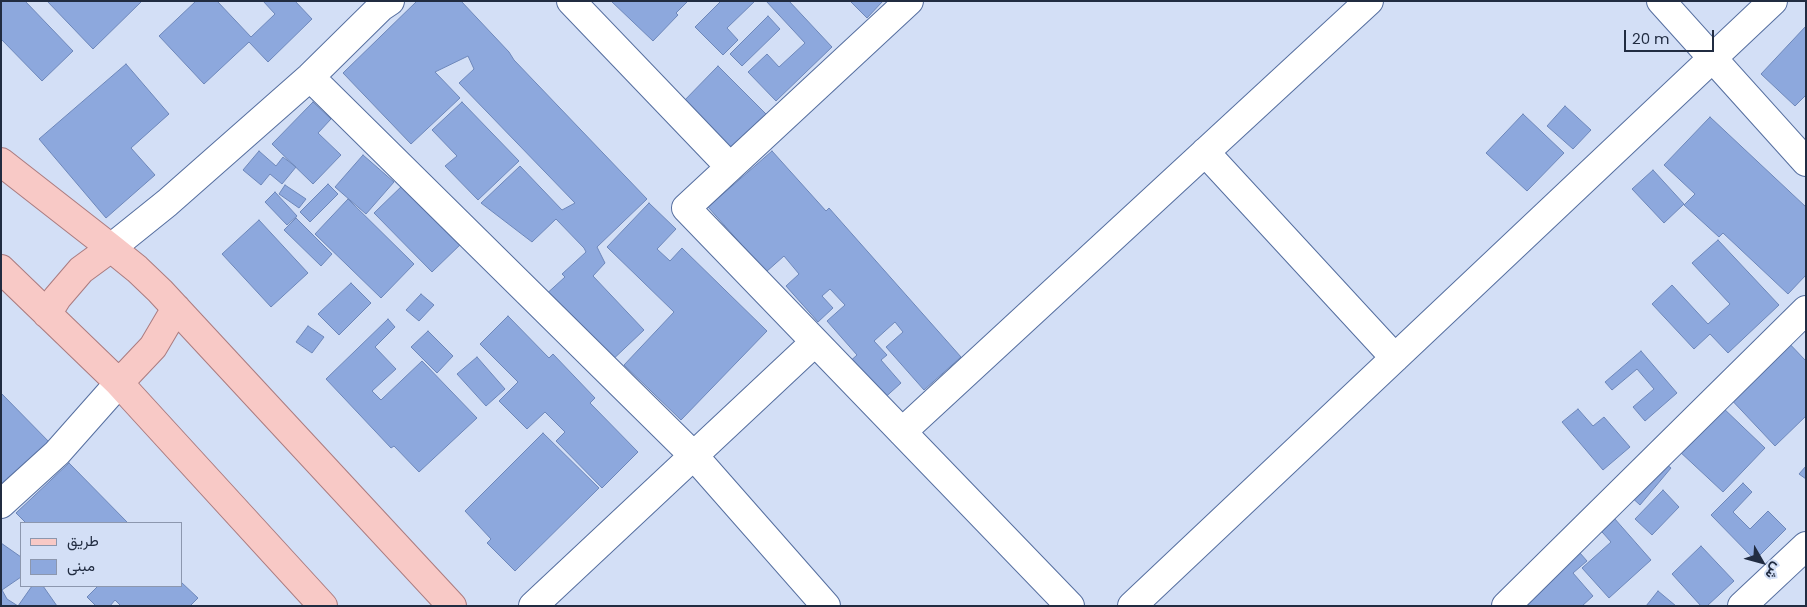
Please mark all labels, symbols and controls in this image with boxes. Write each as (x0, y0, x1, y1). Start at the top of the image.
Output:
scale bar (1627, 20, 1717, 52)
text: 20 m (1632, 28, 1670, 49)
legend (20, 522, 182, 587)
text: طريق (67, 530, 99, 551)
north arrow (1737, 537, 1787, 587)
text: مبنى (67, 555, 95, 576)
text: ش (1761, 558, 1787, 584)

